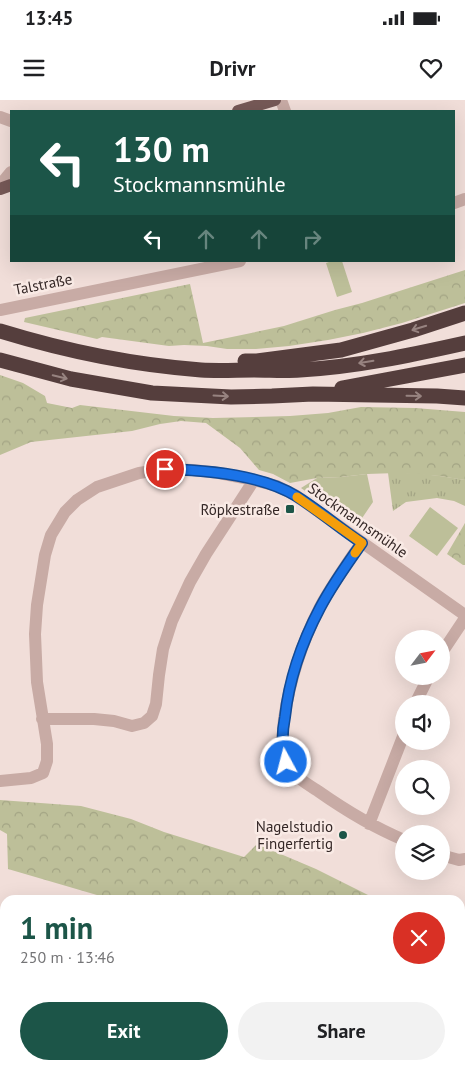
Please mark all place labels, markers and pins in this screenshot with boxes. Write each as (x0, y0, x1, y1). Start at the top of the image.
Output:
pin (144, 448, 186, 490)
place label: Röpkestraße (201, 500, 280, 519)
marker: Röpkestraße (284, 503, 296, 515)
place label: Nagelstudio Fingerfertig (256, 817, 333, 853)
marker: Nagelstudio Fingerfertig (337, 829, 349, 841)

